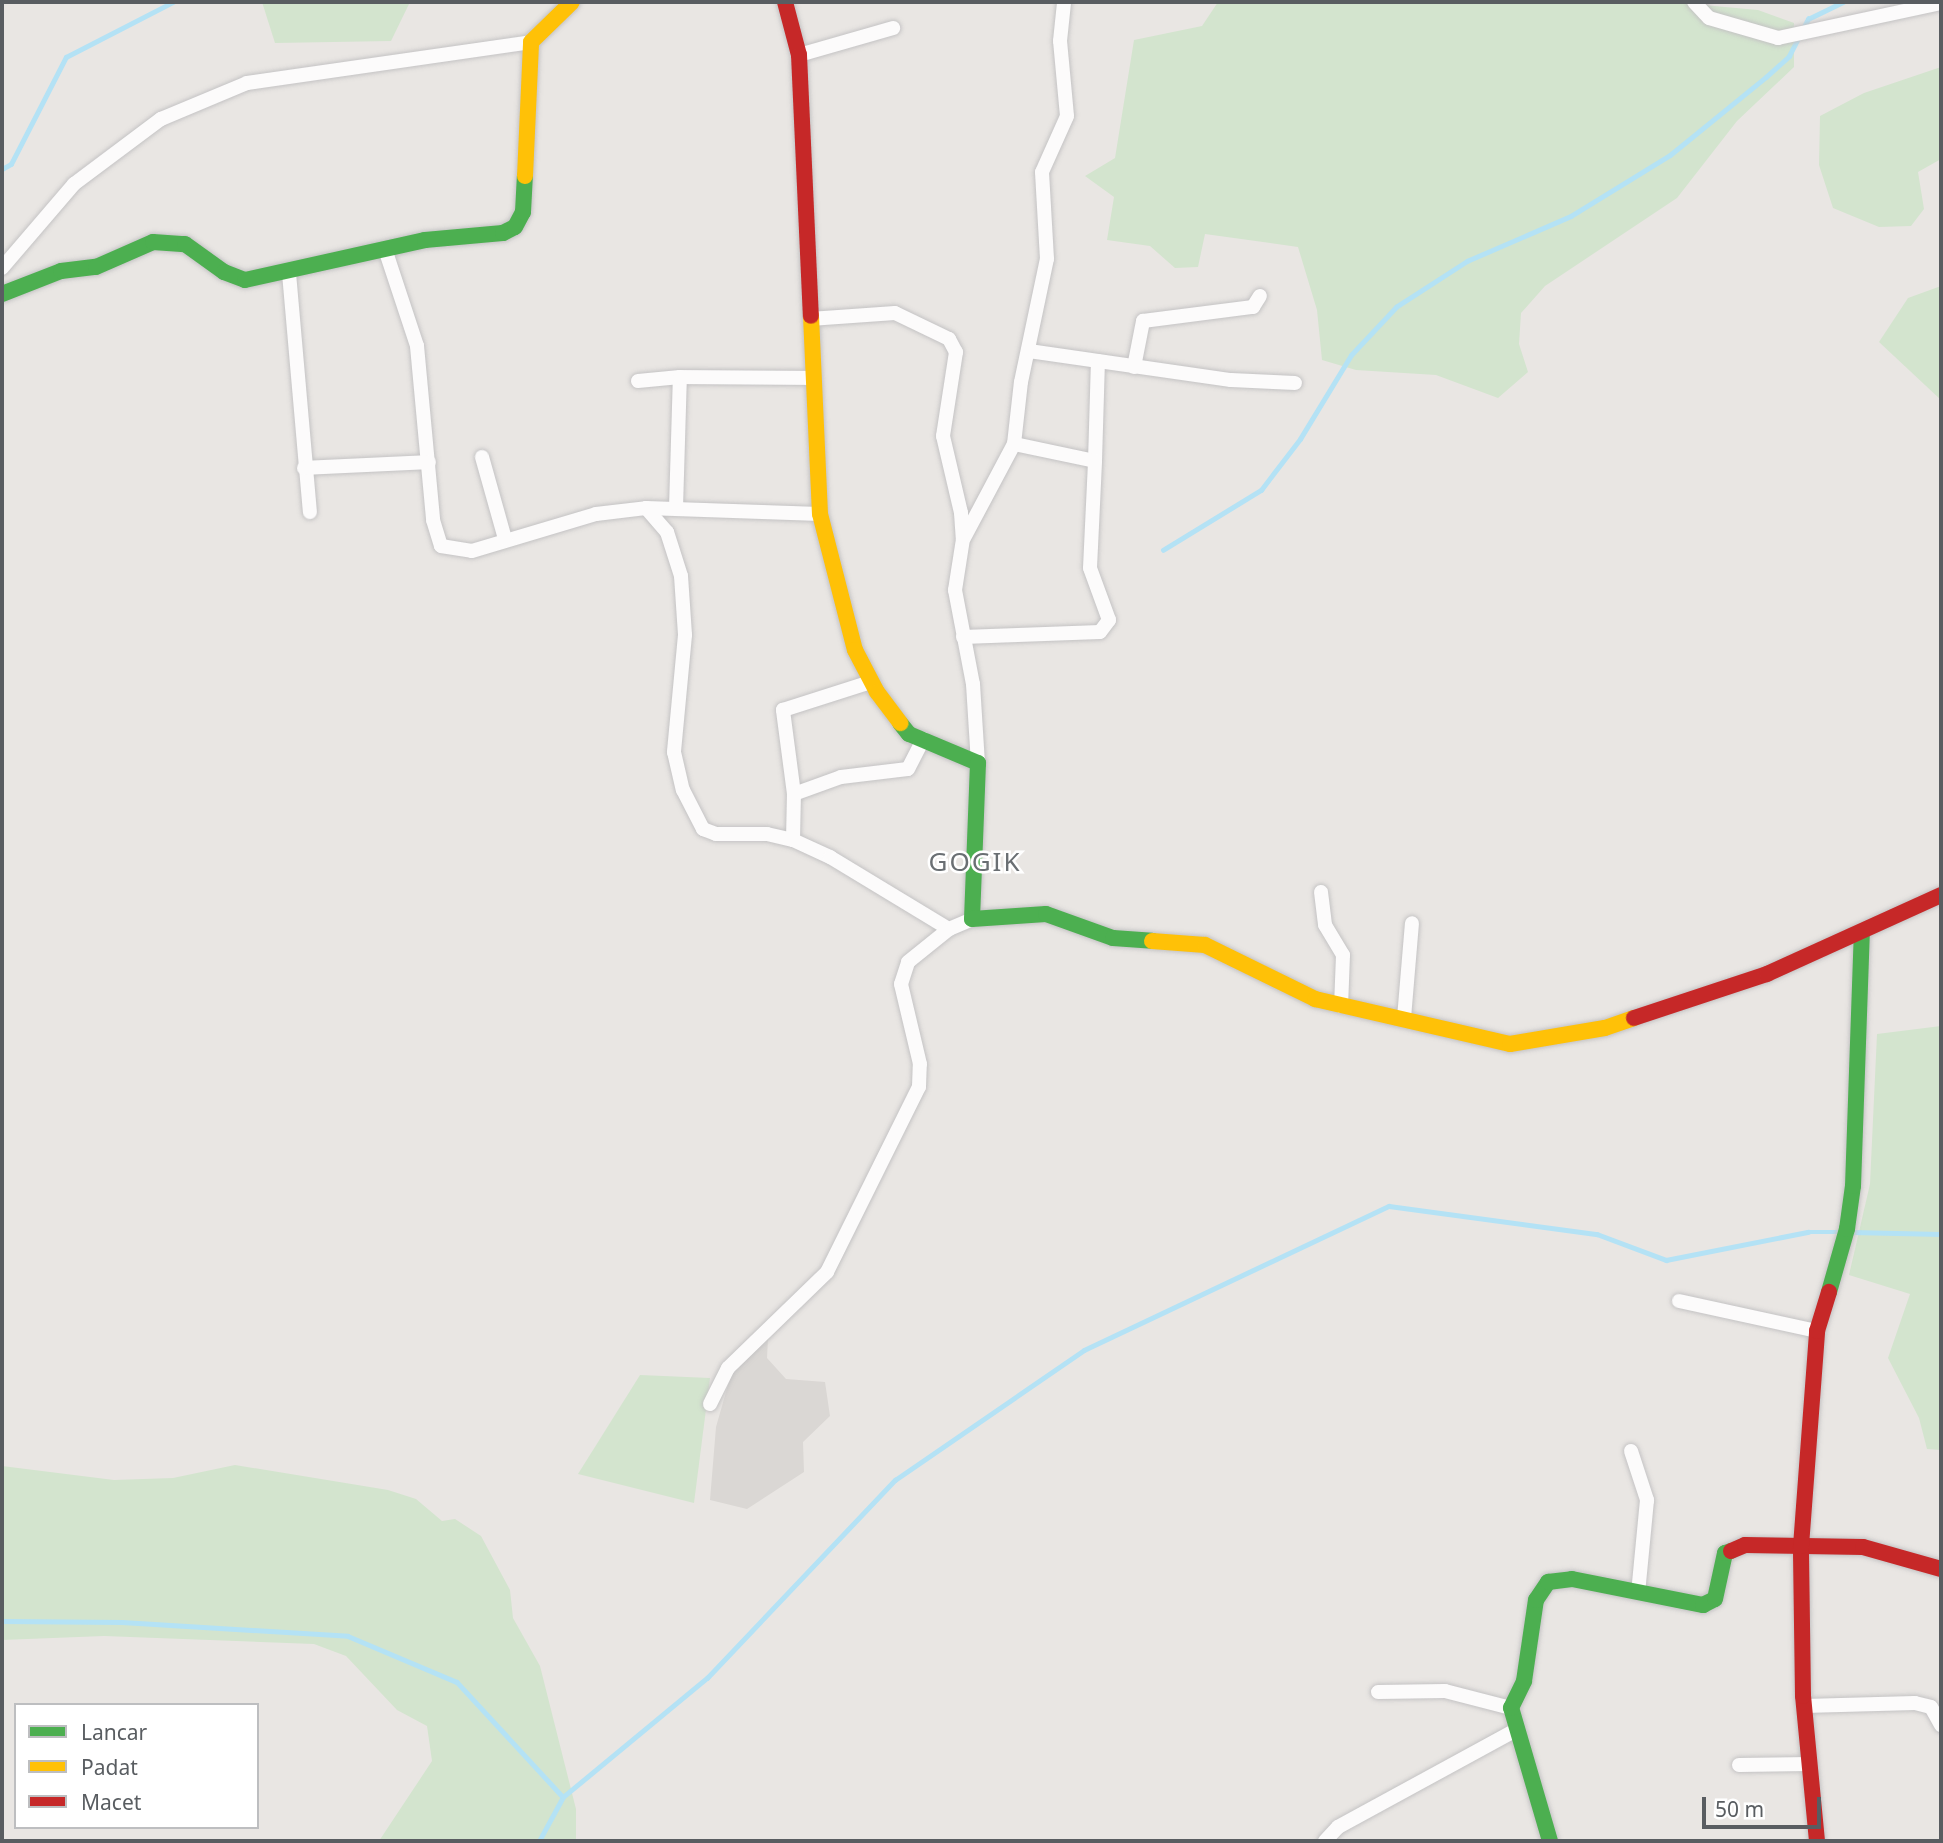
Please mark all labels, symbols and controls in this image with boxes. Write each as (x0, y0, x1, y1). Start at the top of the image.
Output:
district label: GOGIK (929, 846, 1021, 878)
legend (14, 1703, 259, 1829)
text: Lancar (81, 1718, 147, 1746)
text: Padat (81, 1753, 138, 1781)
scale bar (1705, 1784, 1824, 1828)
text: Macet (81, 1788, 141, 1816)
text: 50 m (1715, 1795, 1764, 1823)

